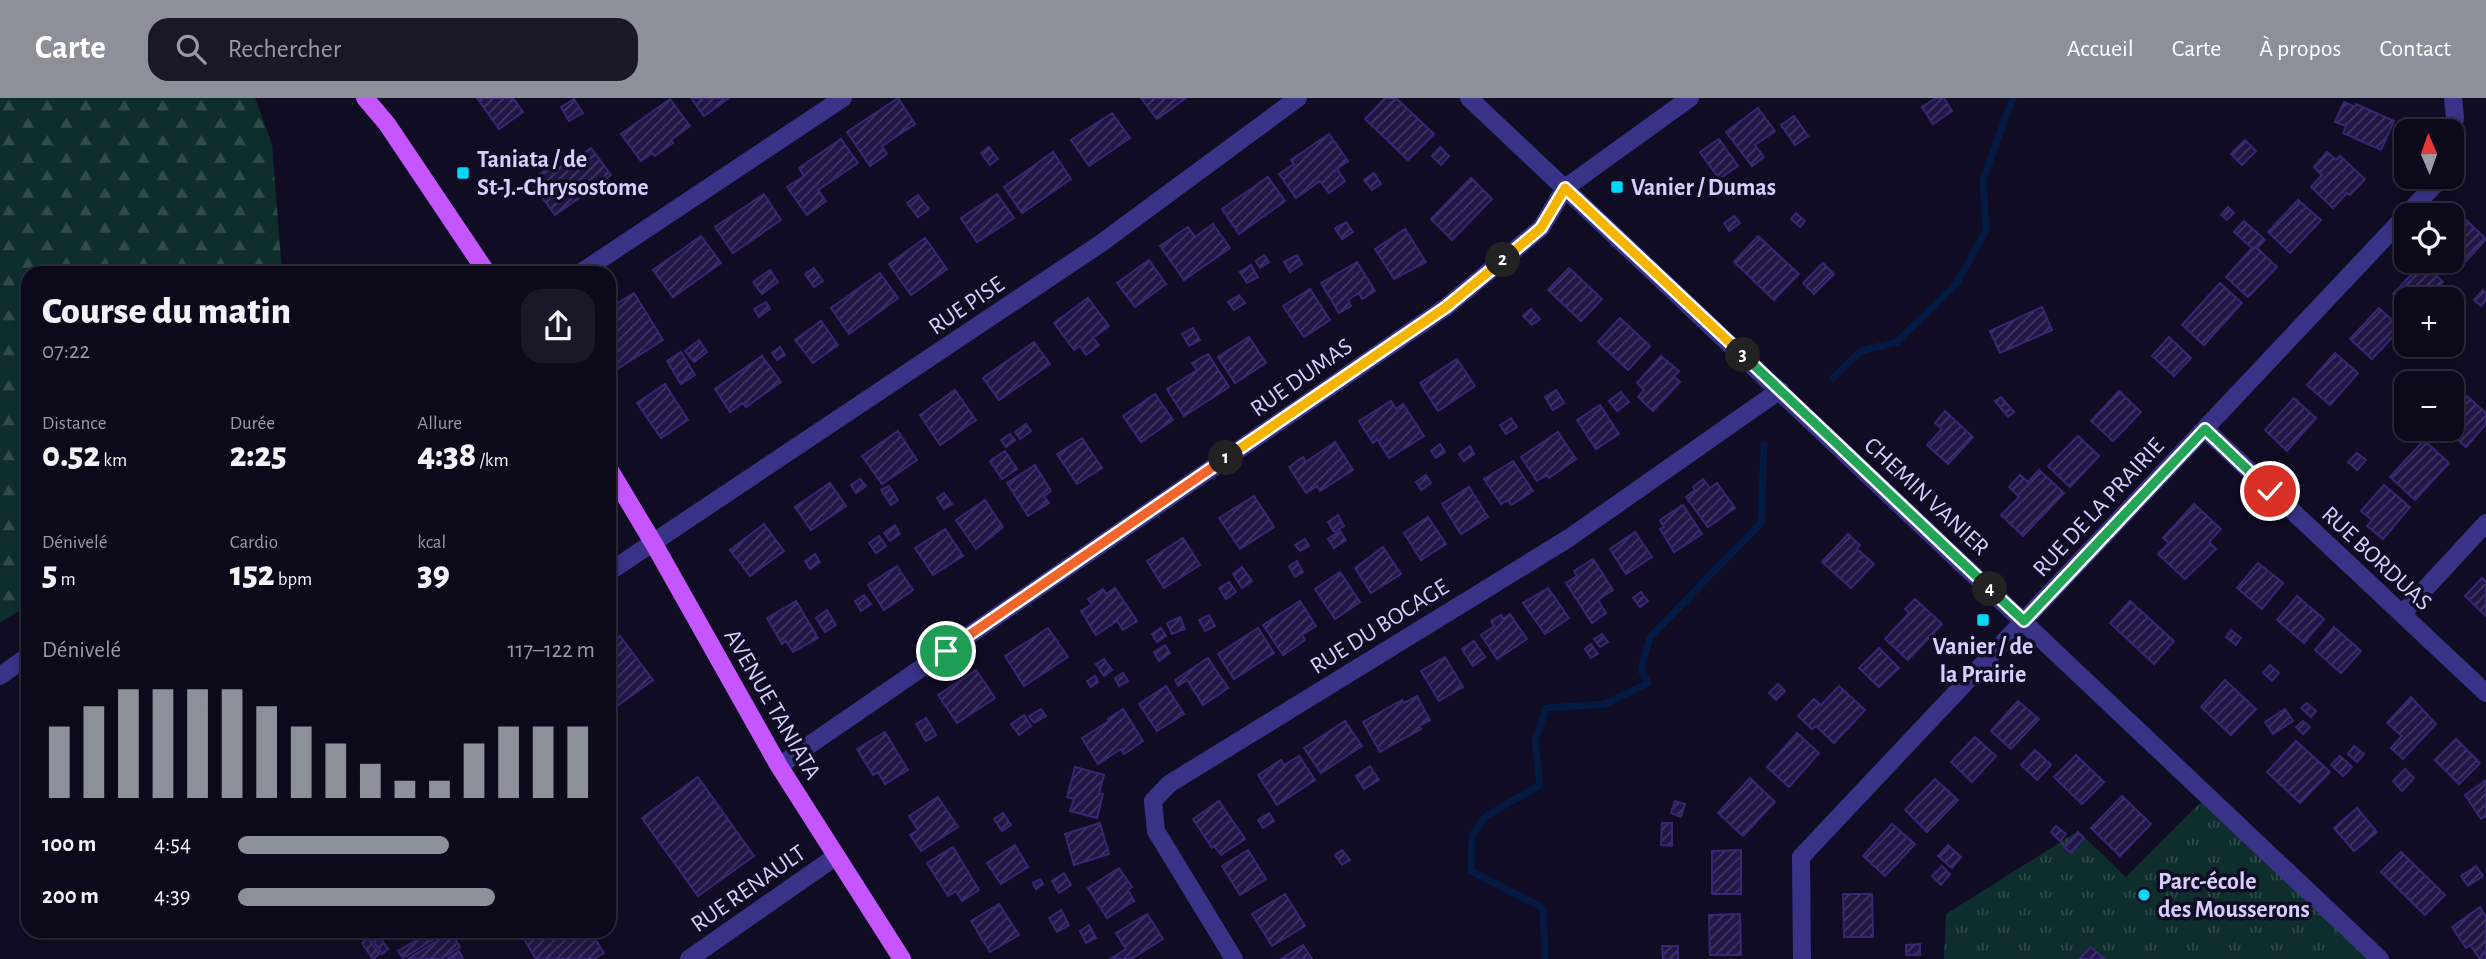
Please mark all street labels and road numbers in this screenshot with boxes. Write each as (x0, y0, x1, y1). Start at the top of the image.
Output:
street label: RUE PISE (925, 272, 1009, 340)
street label: RUE DUMAS (1246, 334, 1357, 422)
street label: CHEMIN VANIER (1859, 433, 1993, 560)
street label: RUE DE LA PRAIRIE (2029, 433, 2169, 582)
street label: RUE BORDUAS (2317, 502, 2436, 615)
street label: RUE DU BOCAGE (1306, 575, 1453, 679)
street label: AVENUE TANIATA (719, 625, 825, 784)
street label: RUE RENAULT (687, 841, 810, 937)

